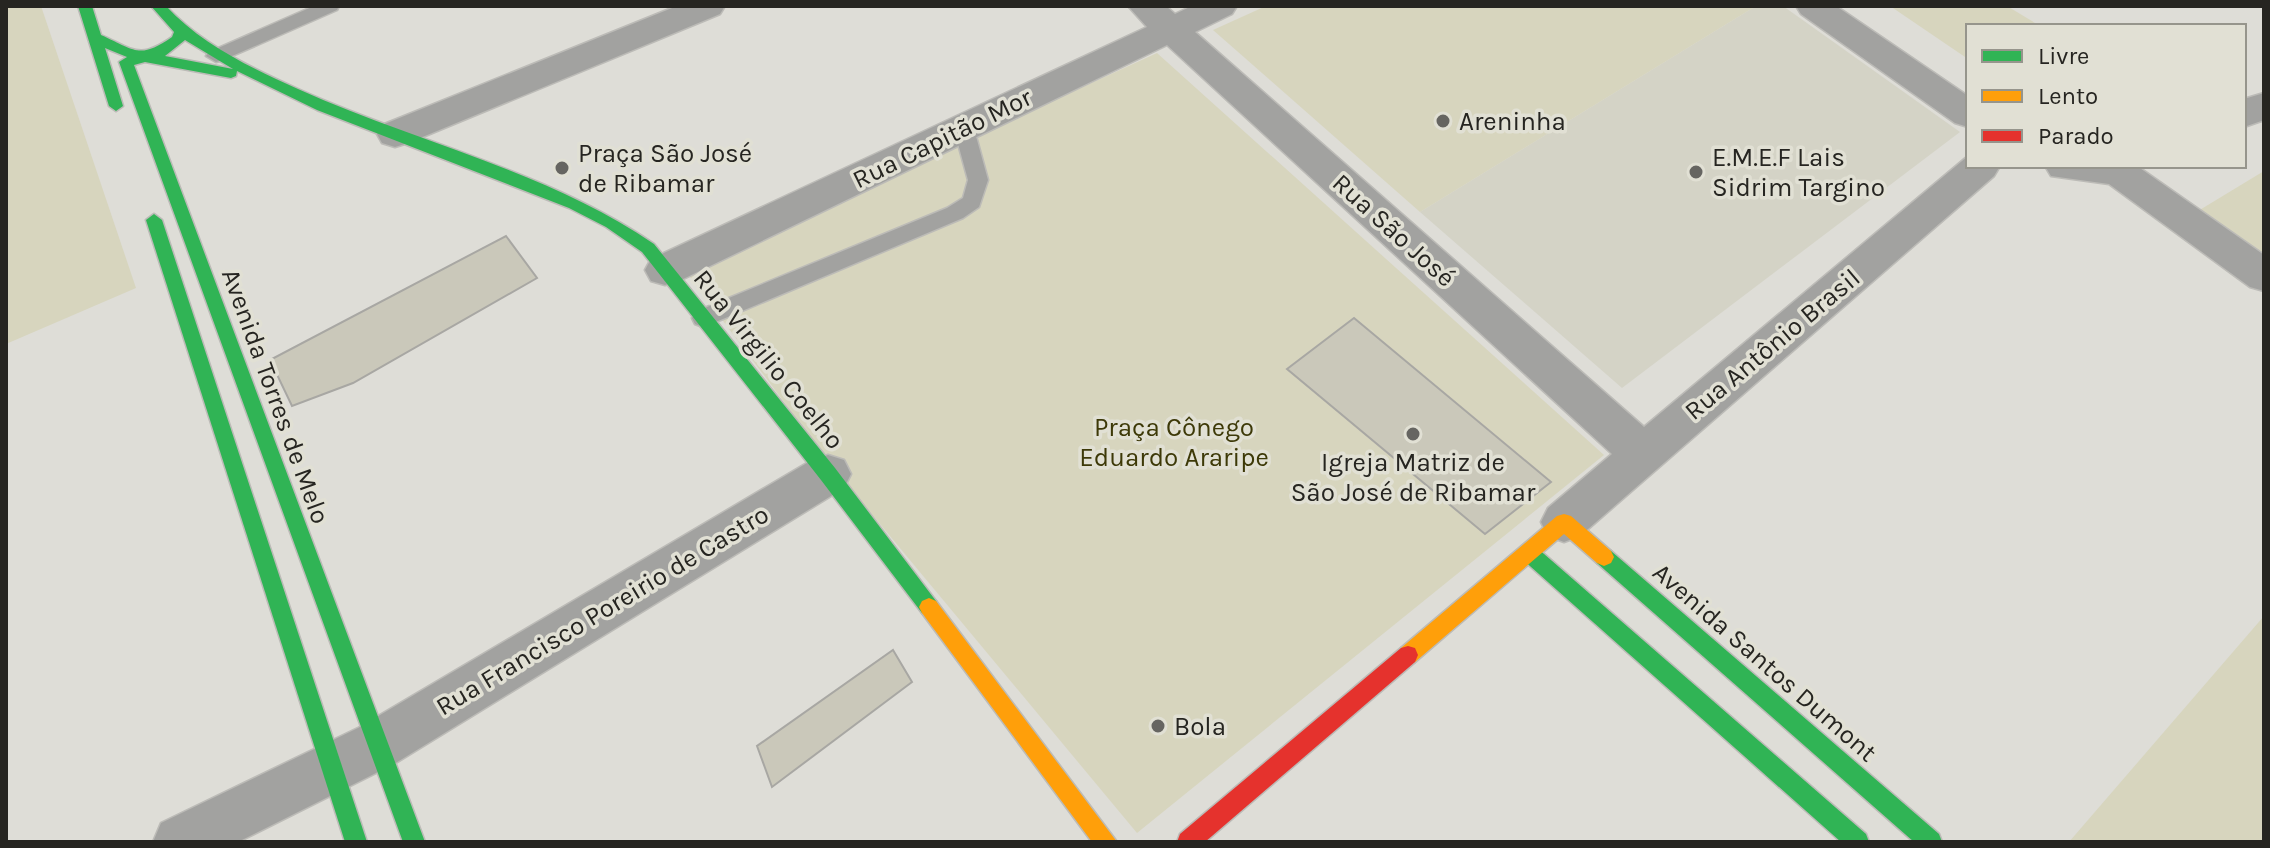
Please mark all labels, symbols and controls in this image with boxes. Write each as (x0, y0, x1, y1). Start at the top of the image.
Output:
legend (1966, 24, 2246, 168)
text: Livre (2038, 42, 2089, 70)
street label: Rua Capitão Mor (848, 81, 1037, 195)
text: Lento (2038, 82, 2098, 110)
place label: Areninha (1459, 106, 1566, 137)
marker: Areninha (1434, 112, 1452, 130)
text: Parado (2038, 122, 2114, 150)
place label: Praça São José de Ribamar (578, 138, 752, 199)
place label: E.M.E.F Lais Sidrim Targino (1712, 142, 1885, 203)
marker: Praça São José de Ribamar (553, 159, 571, 177)
marker: E.M.E.F Lais Sidrim Targino (1687, 163, 1705, 181)
street label: Rua São José (1326, 167, 1461, 294)
street label: Rua Antônio Brasil (1678, 262, 1866, 427)
street label: Rua Virgilio Coelho (687, 263, 851, 455)
street label: Avenida Torres de Melo (215, 264, 336, 528)
park label: Praça Cônego Eduardo Araripe (1079, 412, 1269, 473)
marker: Igreja Matriz de São José de Ribamar (1404, 425, 1422, 443)
place label: Igreja Matriz de São José de Ribamar (1291, 447, 1536, 508)
street label: Rua Francisco Poreirio de Castro (430, 499, 774, 722)
street label: Avenida Santos Dumont (1646, 557, 1883, 768)
place label: Bola (1174, 711, 1226, 742)
marker: Bola (1149, 717, 1167, 735)

